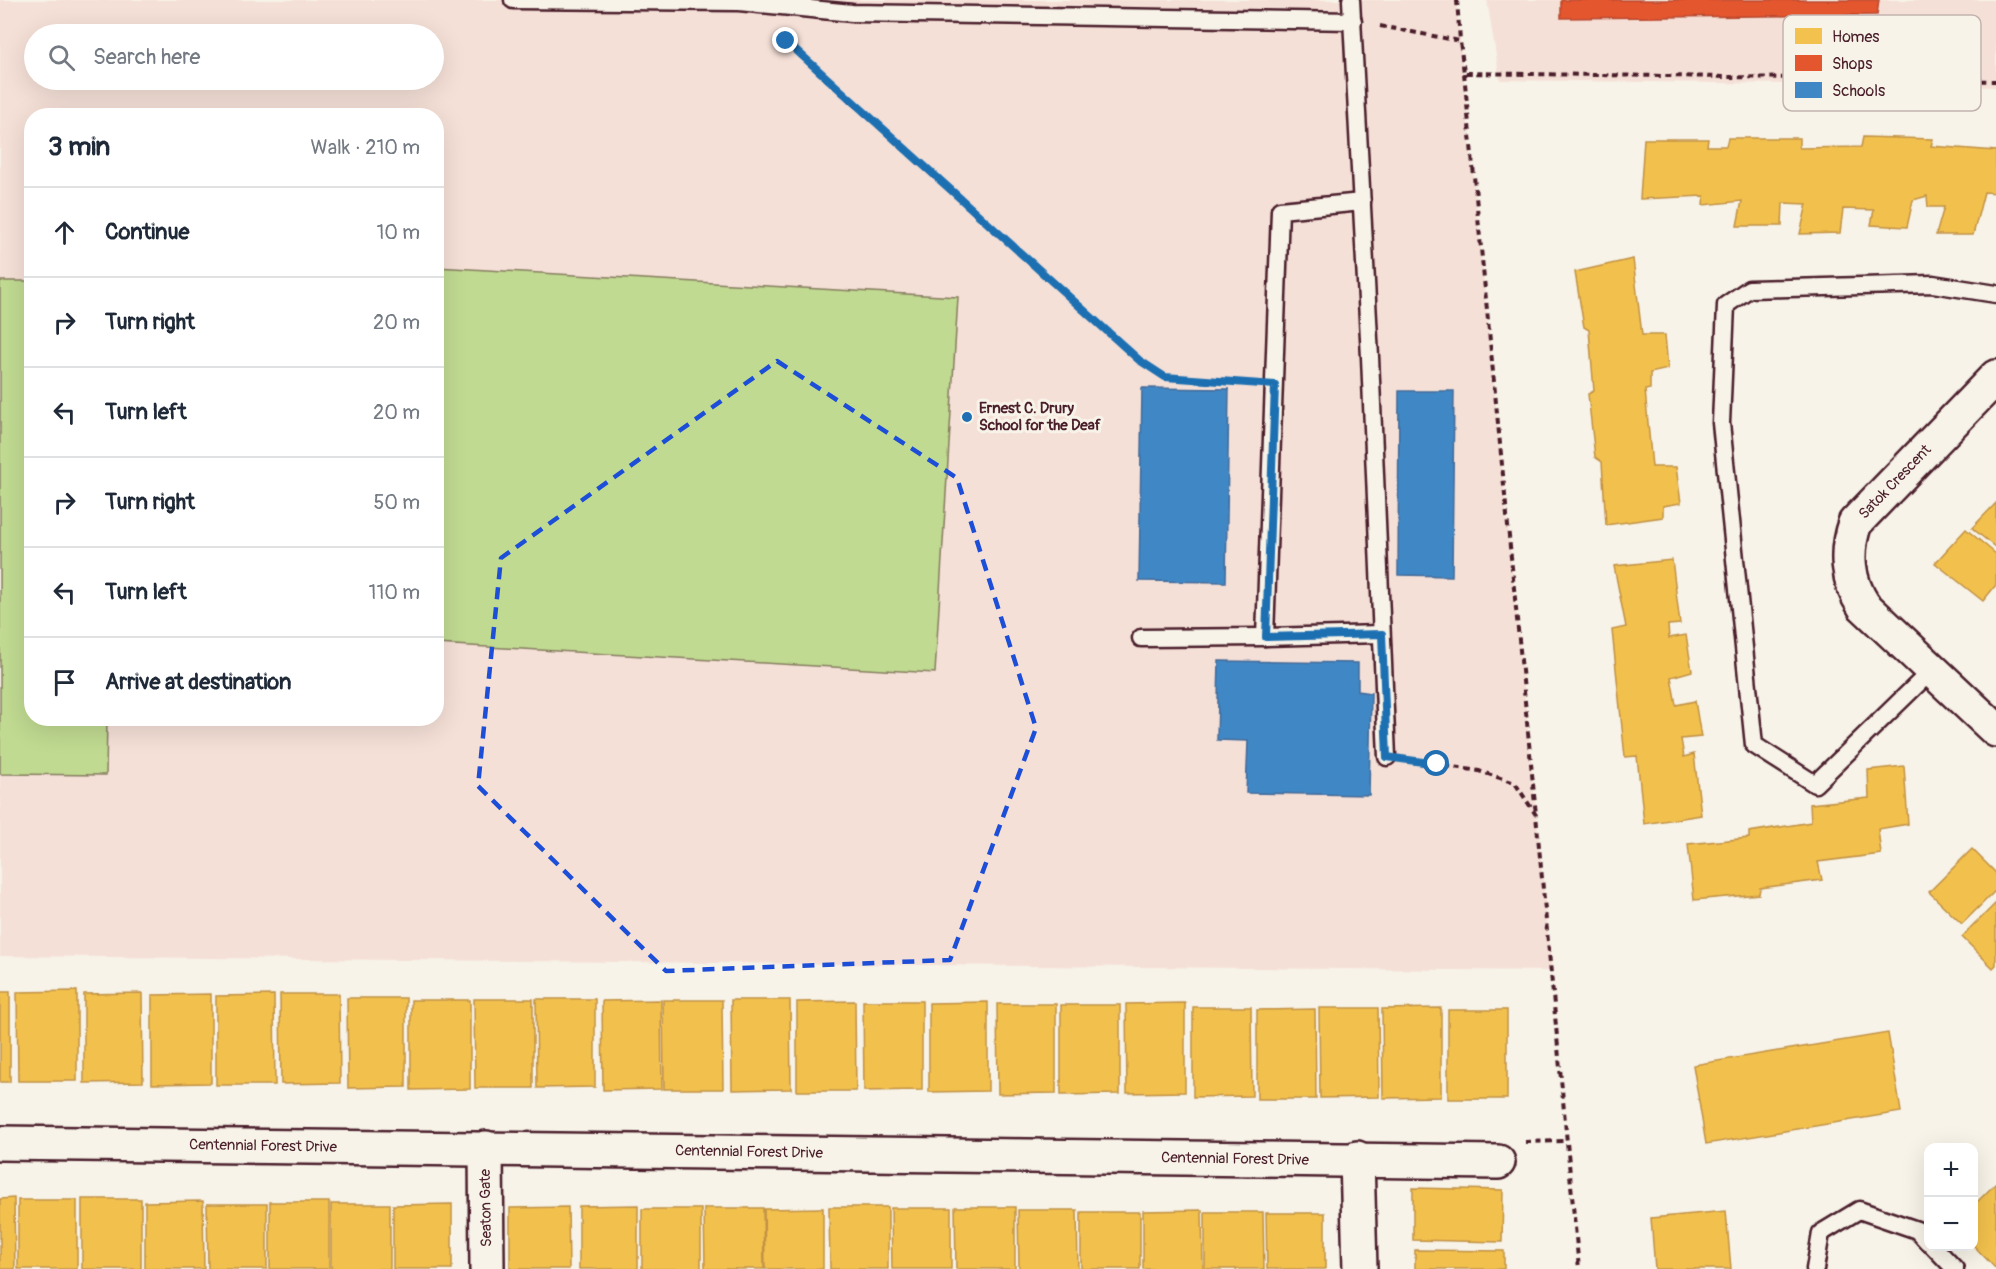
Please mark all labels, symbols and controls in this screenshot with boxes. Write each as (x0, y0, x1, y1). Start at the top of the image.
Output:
legend (1783, 15, 1981, 111)
search box (24, 24, 444, 90)
route end (772, 27, 798, 53)
text: Homes (1832, 27, 1880, 47)
icon: search (45, 41, 78, 74)
text: Search here (93, 43, 200, 71)
text: Shops (1832, 54, 1872, 74)
text: Schools (1832, 81, 1885, 101)
text: 3 min (48, 131, 110, 163)
text: Walk · 210 m (311, 135, 420, 160)
icon: ahead (48, 216, 81, 249)
text: Continue (105, 218, 189, 246)
text: 10 m (376, 220, 420, 245)
icon: right (48, 306, 81, 339)
text: Turn right (105, 308, 195, 336)
text: 20 m (373, 310, 420, 335)
icon: left (48, 396, 81, 429)
text: Turn left (105, 398, 187, 426)
place label: Ernest C. Drury School for the Deaf (979, 399, 1102, 435)
text: 20 m (373, 400, 420, 425)
marker: Ernest C. Drury School for the Deaf (960, 410, 974, 424)
street label: Satok Crescent (1855, 440, 1936, 523)
icon: right (48, 486, 81, 519)
text: Turn right (105, 488, 195, 516)
text: 50 m (373, 490, 420, 515)
icon: left (48, 576, 81, 609)
text: Turn left (105, 578, 187, 606)
text: 110 m (369, 580, 420, 605)
icon: arrive (48, 666, 81, 699)
text: Arrive at destination (105, 668, 291, 696)
route start (1423, 750, 1449, 776)
street label: Centennial Forest Drive (189, 1135, 338, 1157)
street label: Centennial Forest Drive (675, 1141, 824, 1163)
map controls (1924, 1143, 1978, 1251)
button: + (1924, 1143, 1978, 1197)
street label: Centennial Forest Drive (1161, 1148, 1310, 1170)
street label: Seaton Gate (476, 1168, 496, 1247)
button: − (1924, 1197, 1978, 1251)

